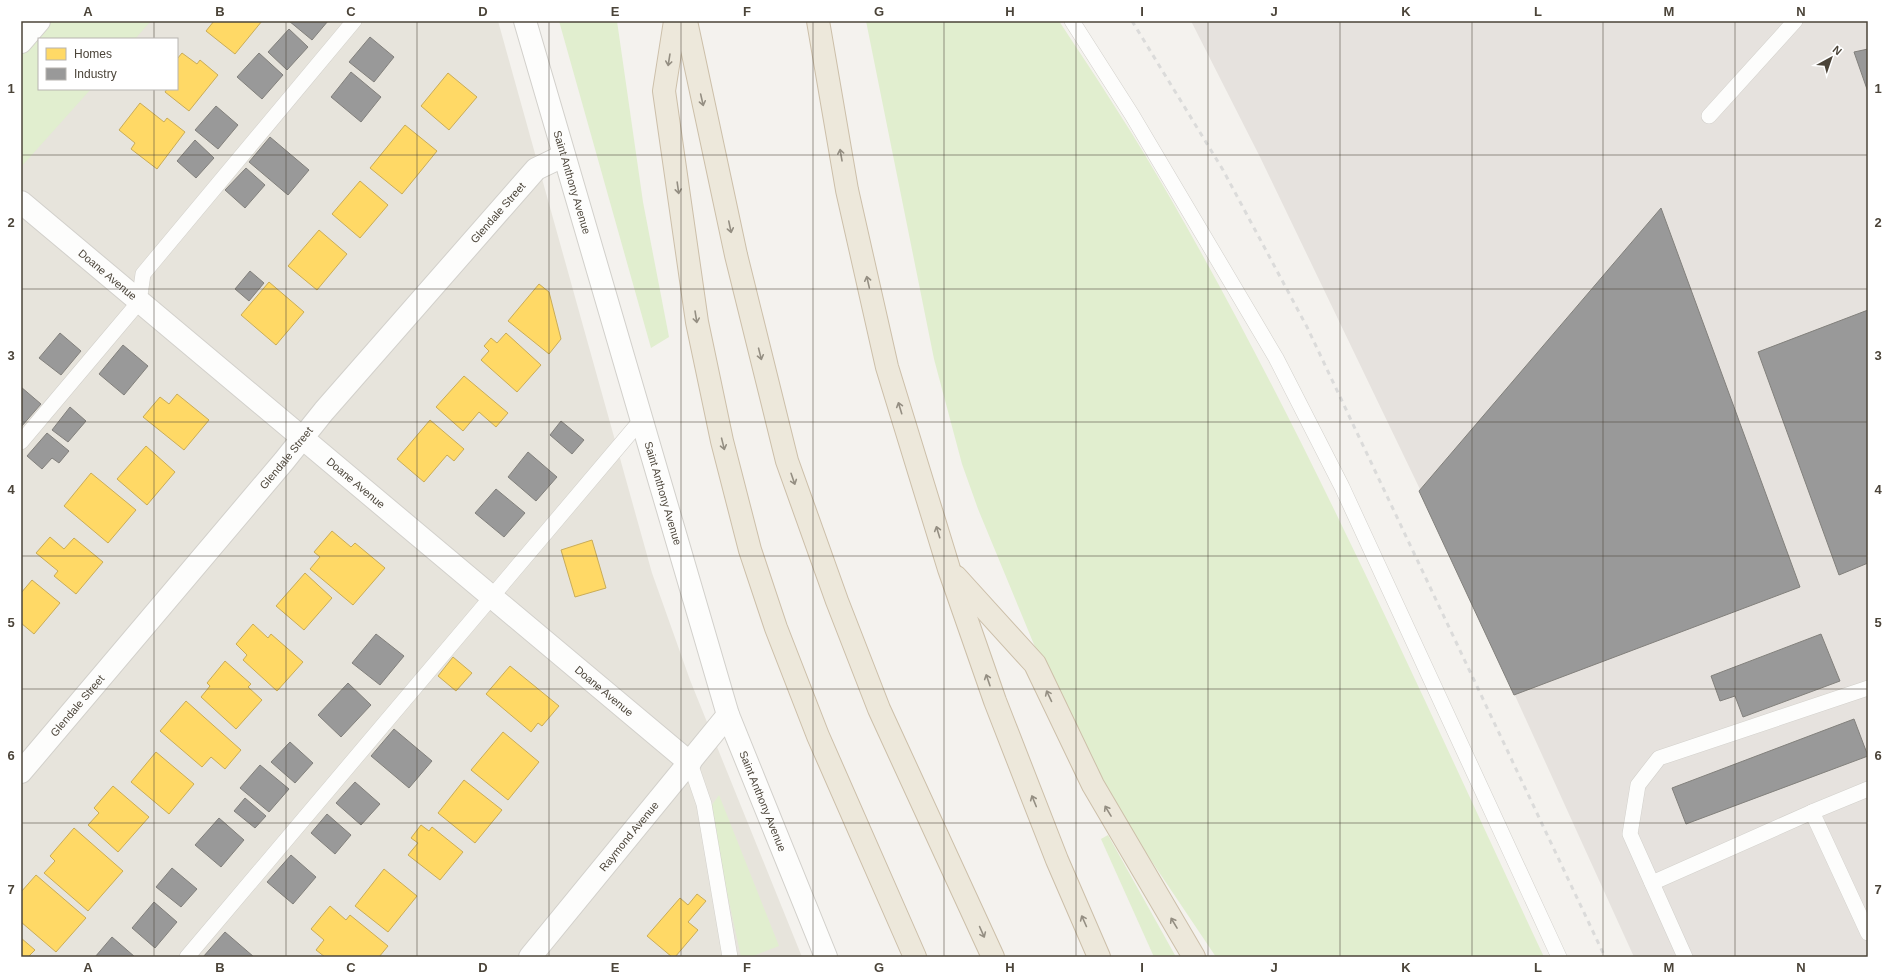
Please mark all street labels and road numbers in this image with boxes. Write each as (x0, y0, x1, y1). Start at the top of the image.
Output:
street label: Saint Anthony Avenue (551, 129, 593, 236)
street label: Glendale Street (468, 180, 527, 245)
street label: Doane Avenue (76, 247, 139, 302)
street label: Glendale Street (257, 424, 315, 491)
street label: Saint Anthony Avenue (642, 440, 684, 547)
street label: Doane Avenue (324, 455, 387, 511)
street label: Doane Avenue (573, 663, 636, 719)
street label: Glendale Street (48, 672, 106, 739)
street label: Saint Anthony Avenue (737, 749, 789, 853)
street label: Raymond Avenue (597, 799, 661, 874)

